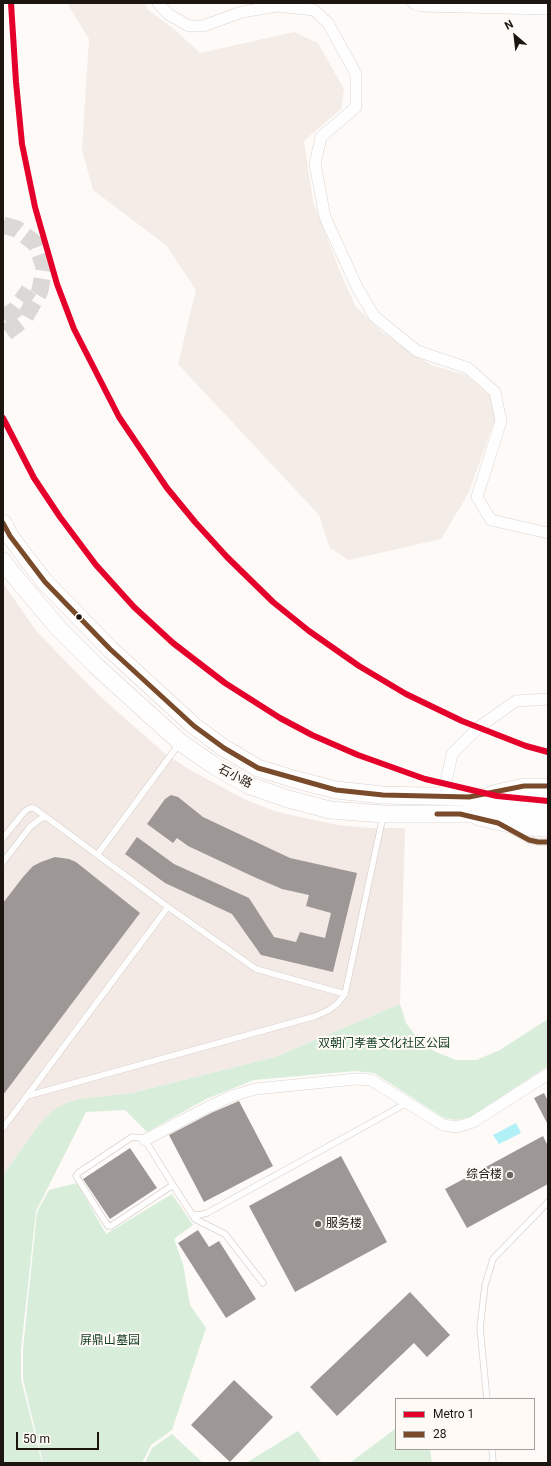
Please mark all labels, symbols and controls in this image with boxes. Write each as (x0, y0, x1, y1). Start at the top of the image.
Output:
north arrow (495, 16, 535, 56)
text: N (503, 17, 516, 33)
unlabelled marker (74, 612, 84, 622)
street label: 石小路 (216, 762, 254, 792)
park label: 双朝门孝善文化社区公园 (318, 1037, 450, 1051)
place label: 综合楼 (466, 1168, 502, 1182)
marker: 综合楼 (505, 1170, 515, 1180)
place label: 服务楼 (326, 1217, 362, 1231)
marker: 服务楼 (313, 1219, 323, 1229)
park label: 屏鼎山墓园 (80, 1334, 140, 1348)
legend (395, 1398, 535, 1450)
text: Metro 1 (433, 1407, 474, 1421)
scale bar (18, 1424, 101, 1450)
text: 28 (433, 1427, 447, 1441)
text: 50 m (23, 1432, 50, 1446)

